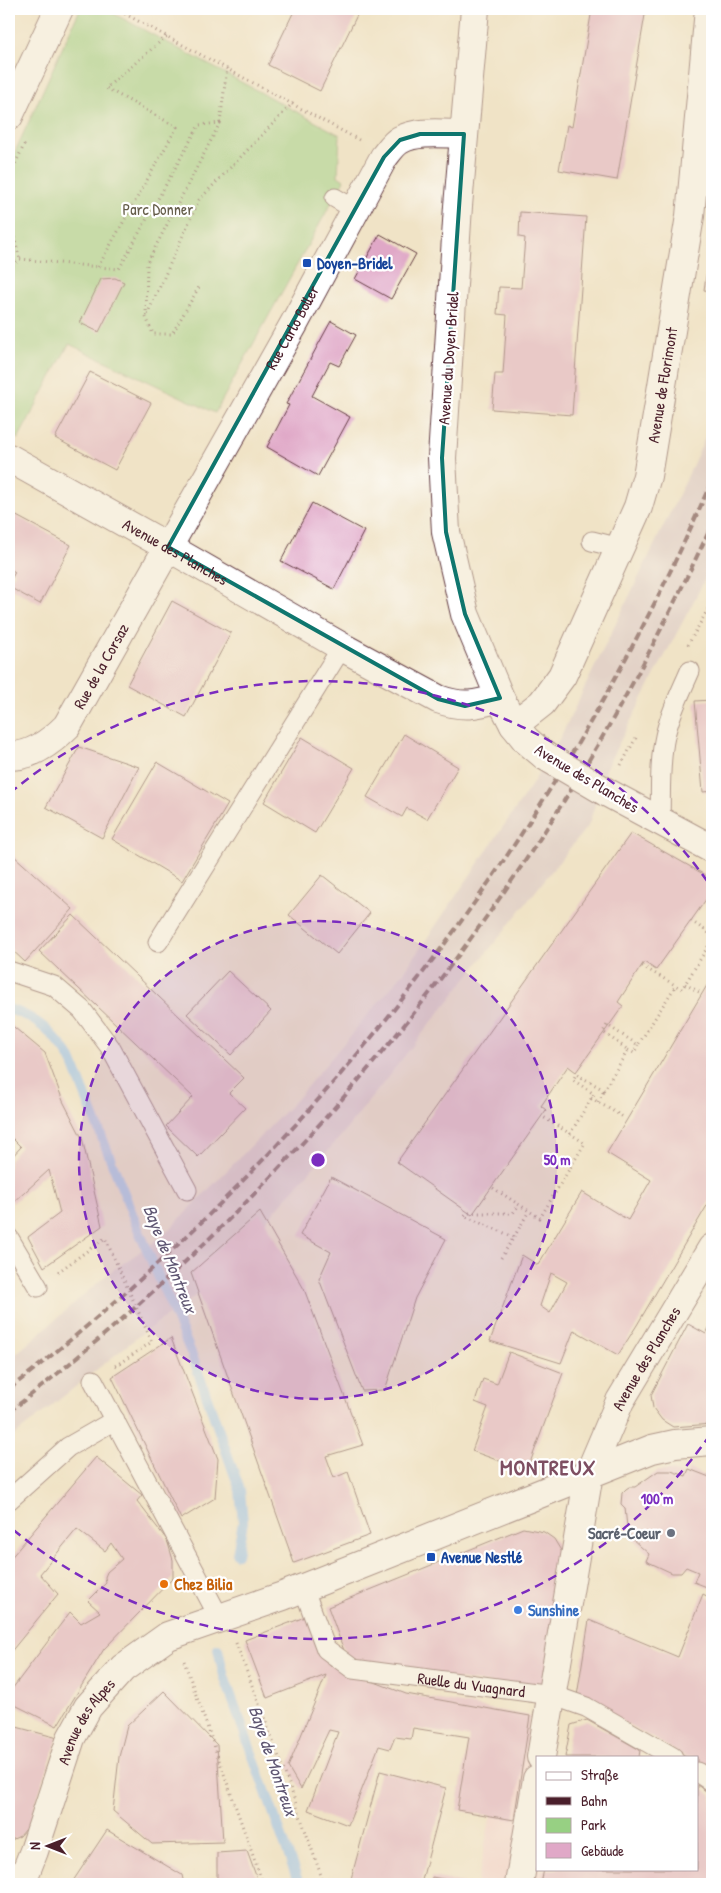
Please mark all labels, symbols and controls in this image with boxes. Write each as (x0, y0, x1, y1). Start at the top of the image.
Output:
park label: Parc Donner (122, 198, 194, 220)
place label: Doyen-Bridel (317, 252, 393, 275)
marker: Doyen-Bridel (301, 257, 313, 269)
street label: Rue Carlo Boller (260, 281, 324, 373)
street label: Avenue du Doyen Bridel (432, 290, 464, 425)
street label: Avenue de Florimont (642, 325, 683, 445)
street label: Avenue des Planches (119, 513, 232, 590)
street label: Rue de la Corsaz (68, 619, 134, 713)
street label: Avenue des Planches (531, 738, 643, 818)
text: 50 m (544, 1149, 570, 1170)
centre of rings (309, 1151, 327, 1169)
water label: Baye de Montreux (137, 1201, 204, 1319)
street label: Avenue des Planches (606, 1302, 685, 1414)
district label: MONTREUX (500, 1453, 596, 1482)
text: 100 m (641, 1488, 673, 1509)
place label: Sacré-Coeur (588, 1522, 662, 1544)
marker: Sacré-Coeur (665, 1527, 677, 1539)
place label: Avenue Nestlé (441, 1546, 523, 1568)
marker: Avenue Nestlé (425, 1551, 437, 1563)
place label: Chez Bilia (174, 1573, 233, 1595)
marker: Chez Bilia (158, 1578, 170, 1590)
place label: Sunshine (528, 1599, 580, 1621)
marker: Sunshine (512, 1604, 524, 1616)
street label: Ruelle du Vuagnard (416, 1667, 526, 1702)
street label: Avenue des Alpes (52, 1673, 120, 1768)
water label: Baye de Montreux (243, 1702, 305, 1821)
legend (536, 1756, 698, 1870)
text: Straße (581, 1764, 619, 1785)
text: Bahn (581, 1790, 608, 1811)
text: Park (581, 1814, 606, 1835)
north arrow (22, 1820, 72, 1870)
text: Gebäude (581, 1840, 624, 1861)
text: N (25, 1842, 44, 1850)

